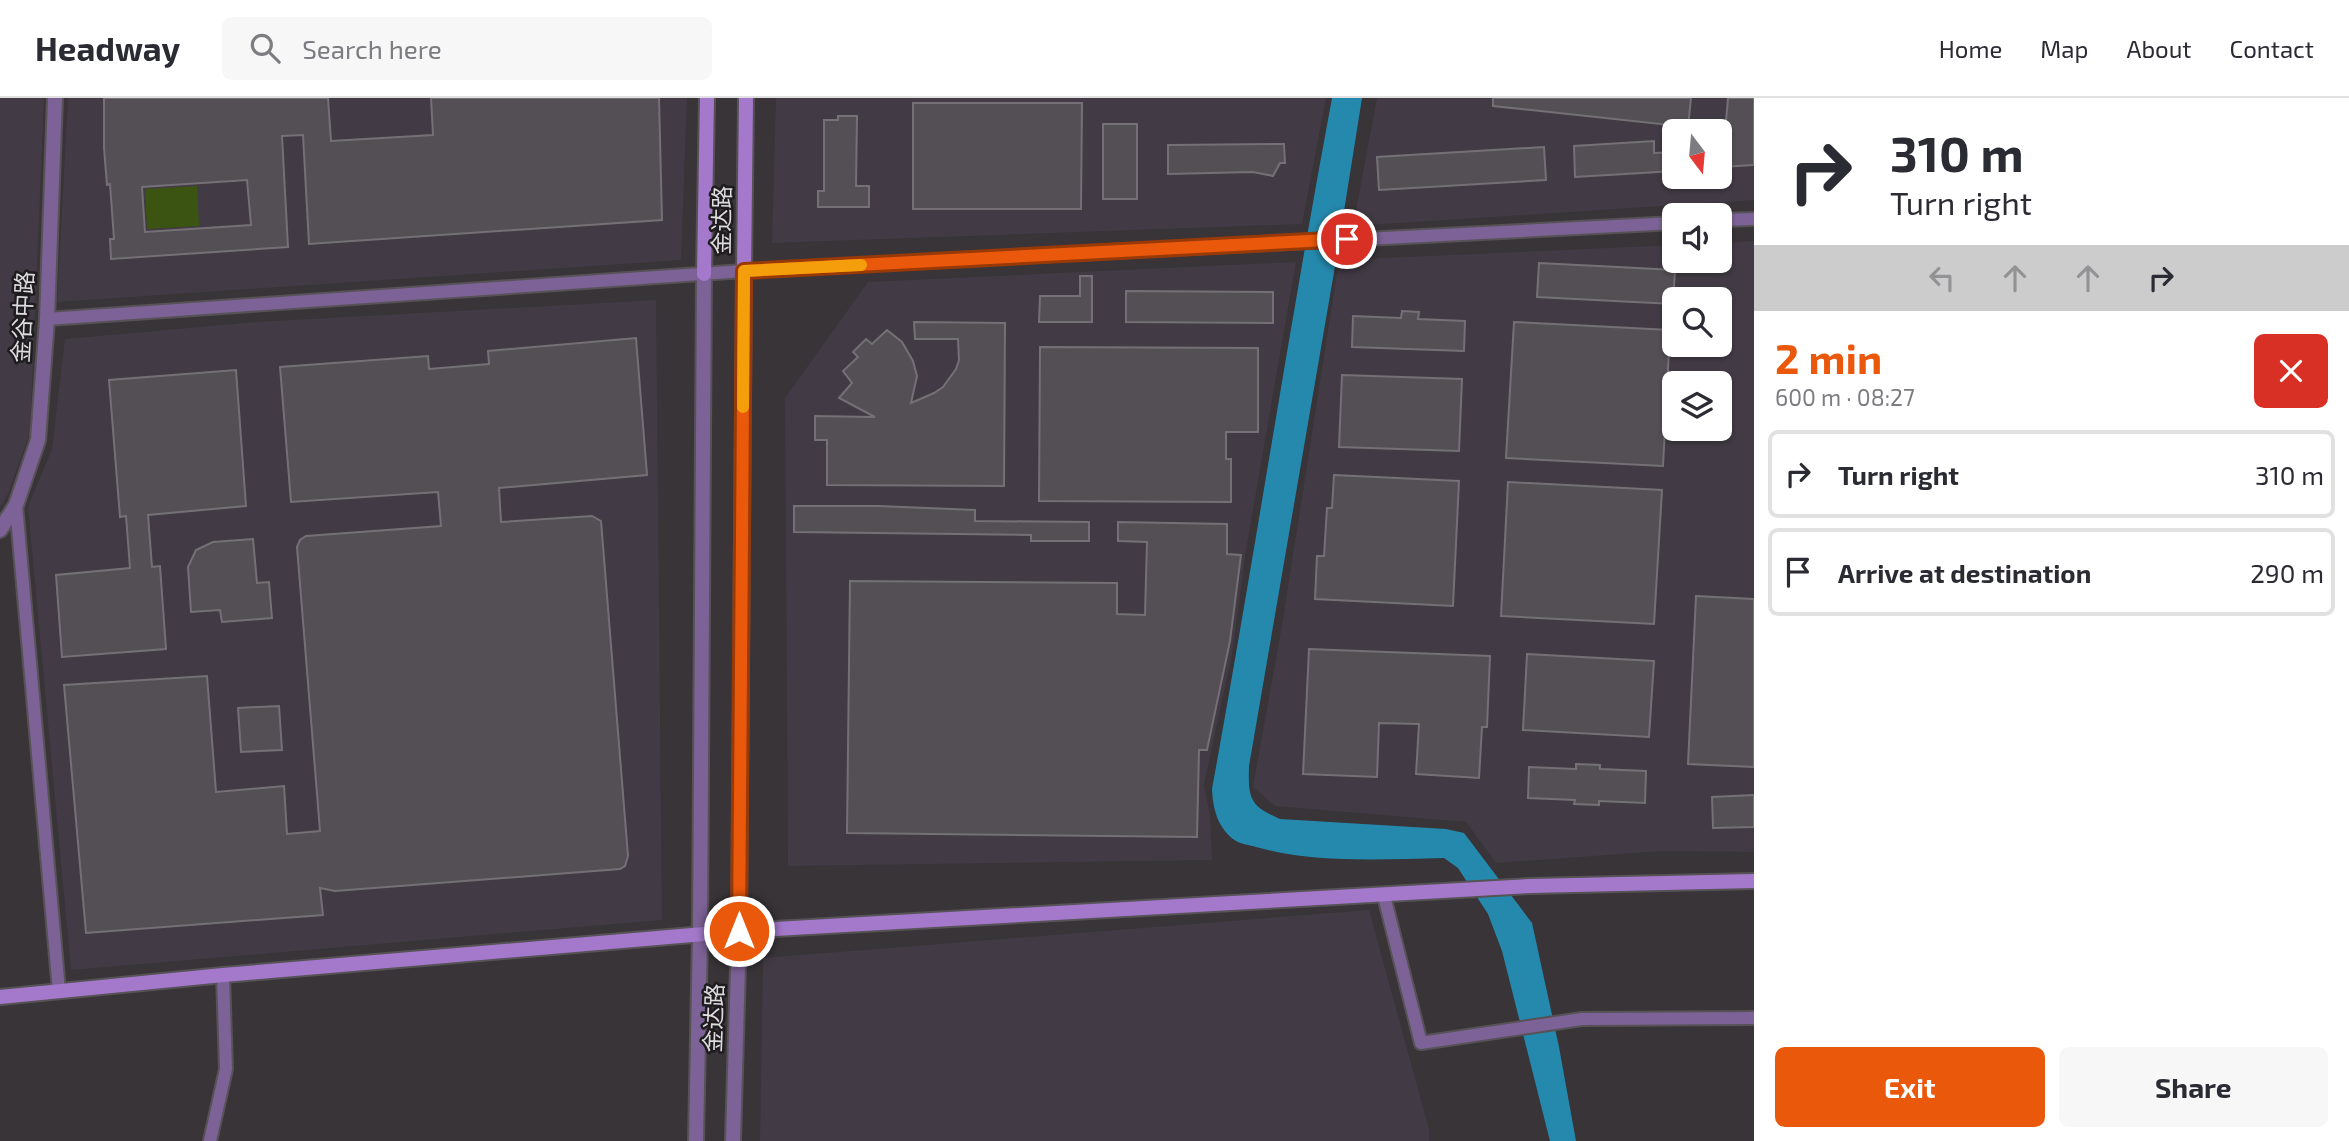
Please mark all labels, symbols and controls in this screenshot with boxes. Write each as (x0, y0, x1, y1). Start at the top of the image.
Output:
search box (222, 17, 712, 80)
text: Headway (35, 28, 180, 68)
icon: search (246, 29, 284, 67)
text: Search here (302, 33, 442, 64)
text: Home (1939, 34, 2002, 63)
text: Map (2040, 34, 2088, 63)
text: About (2126, 34, 2192, 63)
text: Contact (2230, 34, 2314, 63)
north arrow (1662, 119, 1732, 189)
map controls (1662, 119, 1732, 441)
text: 310 m (1890, 123, 2024, 182)
icon: right (1775, 126, 1866, 217)
text: Turn right (1890, 183, 2032, 221)
street label: 金达路 (706, 185, 736, 255)
button: sound (1662, 203, 1732, 273)
pin (1317, 209, 1377, 269)
icon: arrive (1328, 220, 1366, 258)
icon: left (1923, 259, 1961, 297)
icon: ahead (1996, 259, 2034, 297)
icon: ahead (2069, 259, 2107, 297)
icon: right (2142, 259, 2180, 297)
street label: 金谷中路 (6, 270, 38, 364)
button: search (1662, 287, 1732, 357)
text: 2 min (1775, 332, 1882, 382)
button: close (2254, 334, 2328, 408)
button: layers (1662, 371, 1732, 441)
text: 600 m · 08:27 (1775, 383, 1915, 411)
icon: right (1779, 455, 1817, 493)
text: Turn right (1838, 459, 1959, 490)
text: 310 m (2255, 459, 2324, 490)
icon: arrive (1779, 553, 1817, 591)
text: Arrive at destination (1838, 557, 2091, 588)
text: 290 m (2250, 557, 2324, 588)
position arrow (702, 894, 776, 968)
street label: 金达路 (698, 983, 728, 1053)
button: Exit (1775, 1047, 2045, 1127)
button: Share (2059, 1047, 2328, 1127)

